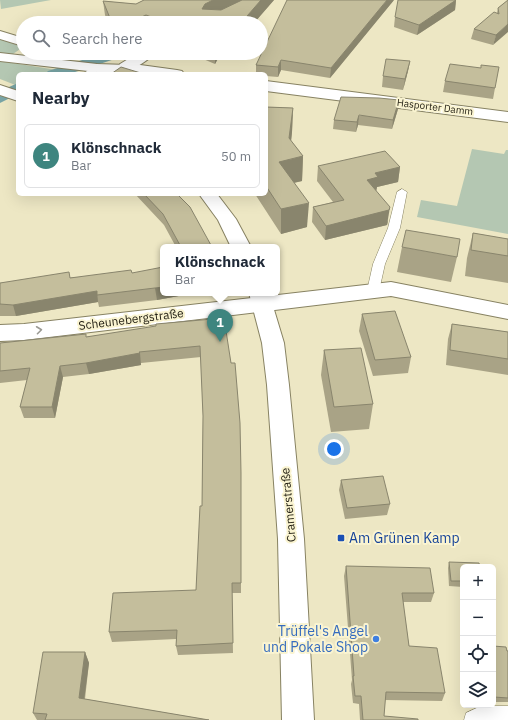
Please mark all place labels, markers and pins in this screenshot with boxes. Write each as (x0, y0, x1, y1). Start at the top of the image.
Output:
pin: 1 (207, 309, 233, 342)
place label: Am Grünen Kamp (349, 529, 460, 547)
marker: Am Grünen Kamp (336, 533, 346, 543)
place label: Trüffel's Angel und Pokale Shop (263, 622, 368, 656)
marker: Trüffel's Angel und Pokale Shop (371, 634, 381, 644)

